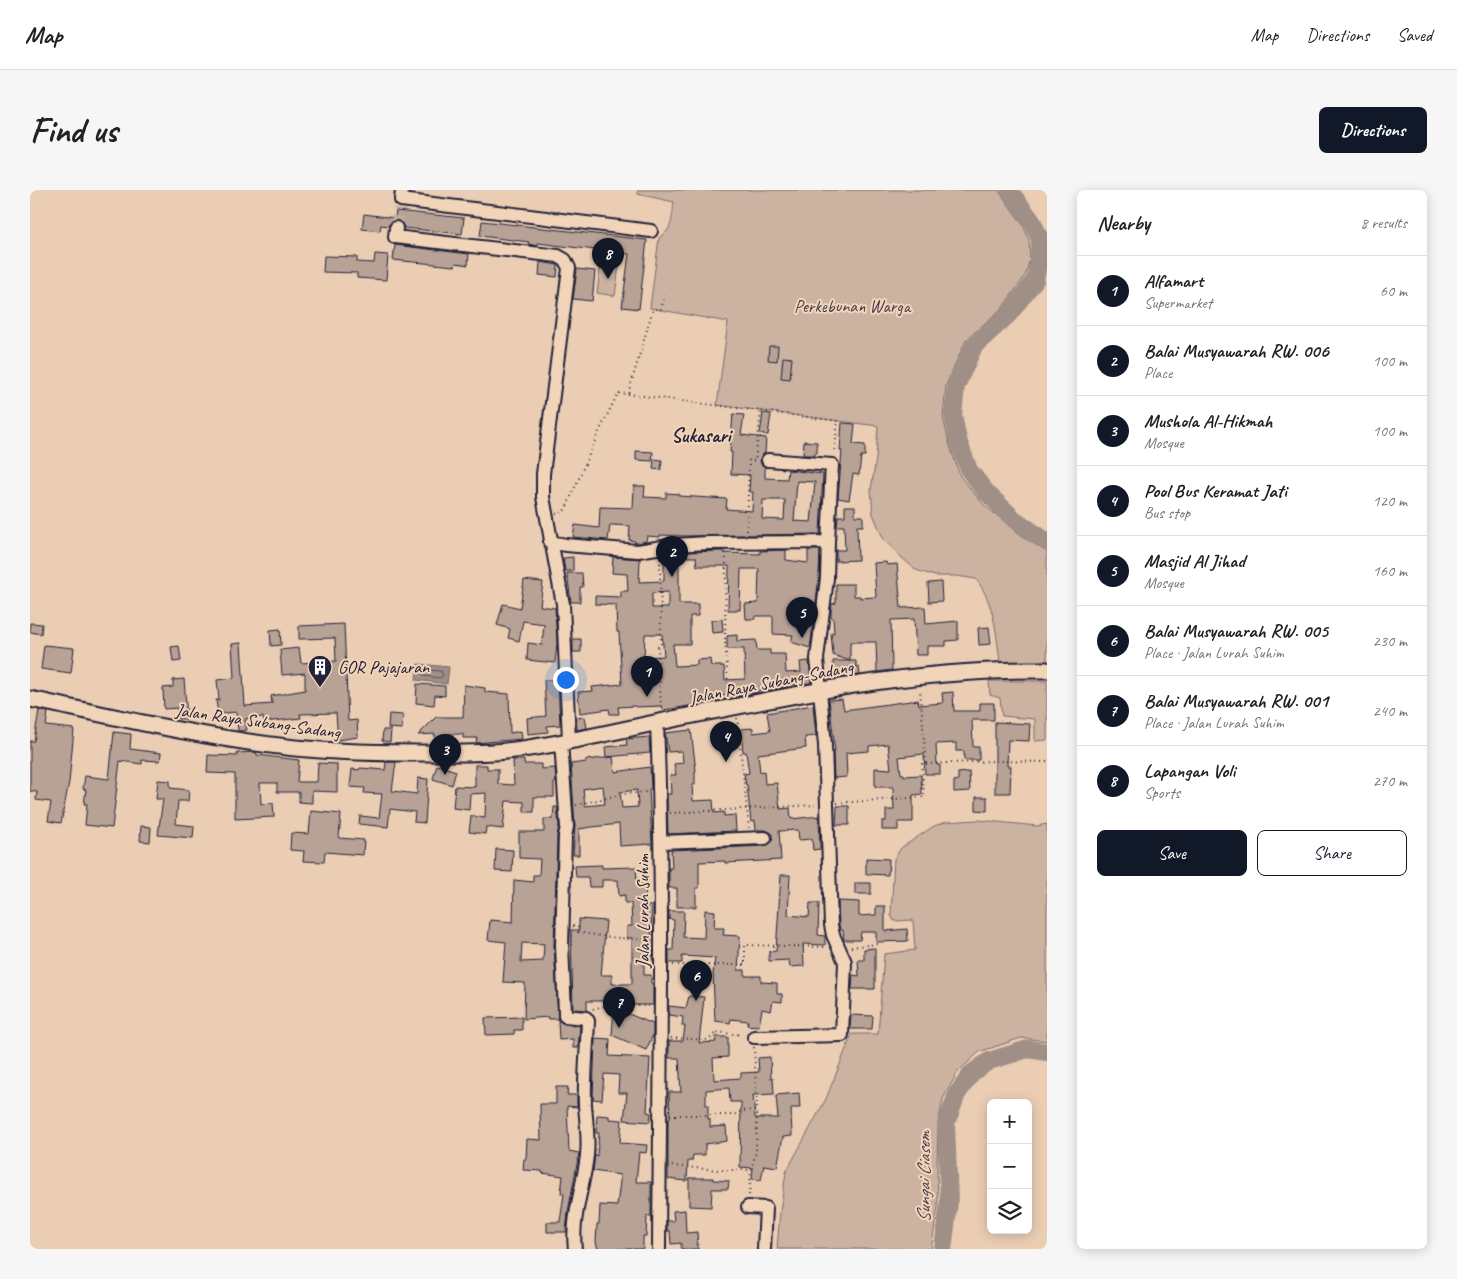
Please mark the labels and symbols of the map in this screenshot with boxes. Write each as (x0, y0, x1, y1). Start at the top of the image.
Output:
pin: 8 (592, 238, 624, 279)
park label: Perkebunan Warga (794, 295, 912, 317)
district label: Sukasari (671, 423, 734, 448)
pin: 2 (656, 536, 688, 577)
pin: 5 (786, 597, 818, 638)
building icon: GOR Pajajaran (307, 654, 333, 688)
street label: Jalan Raya Subang-Sadang (686, 655, 856, 709)
place label: GOR Pajajaran (338, 656, 430, 678)
pin: 1 (631, 656, 663, 697)
your location (553, 667, 579, 693)
street label: Jalan Raya Subang-Sadang (173, 698, 343, 744)
pin: 4 (710, 721, 742, 762)
pin: 3 (429, 734, 461, 775)
street label: Jalan Lurah Suhim (632, 853, 654, 969)
pin: 6 (680, 960, 712, 1001)
pin: 7 (603, 987, 635, 1028)
water label: Sungai Ciasem (912, 1129, 936, 1223)

